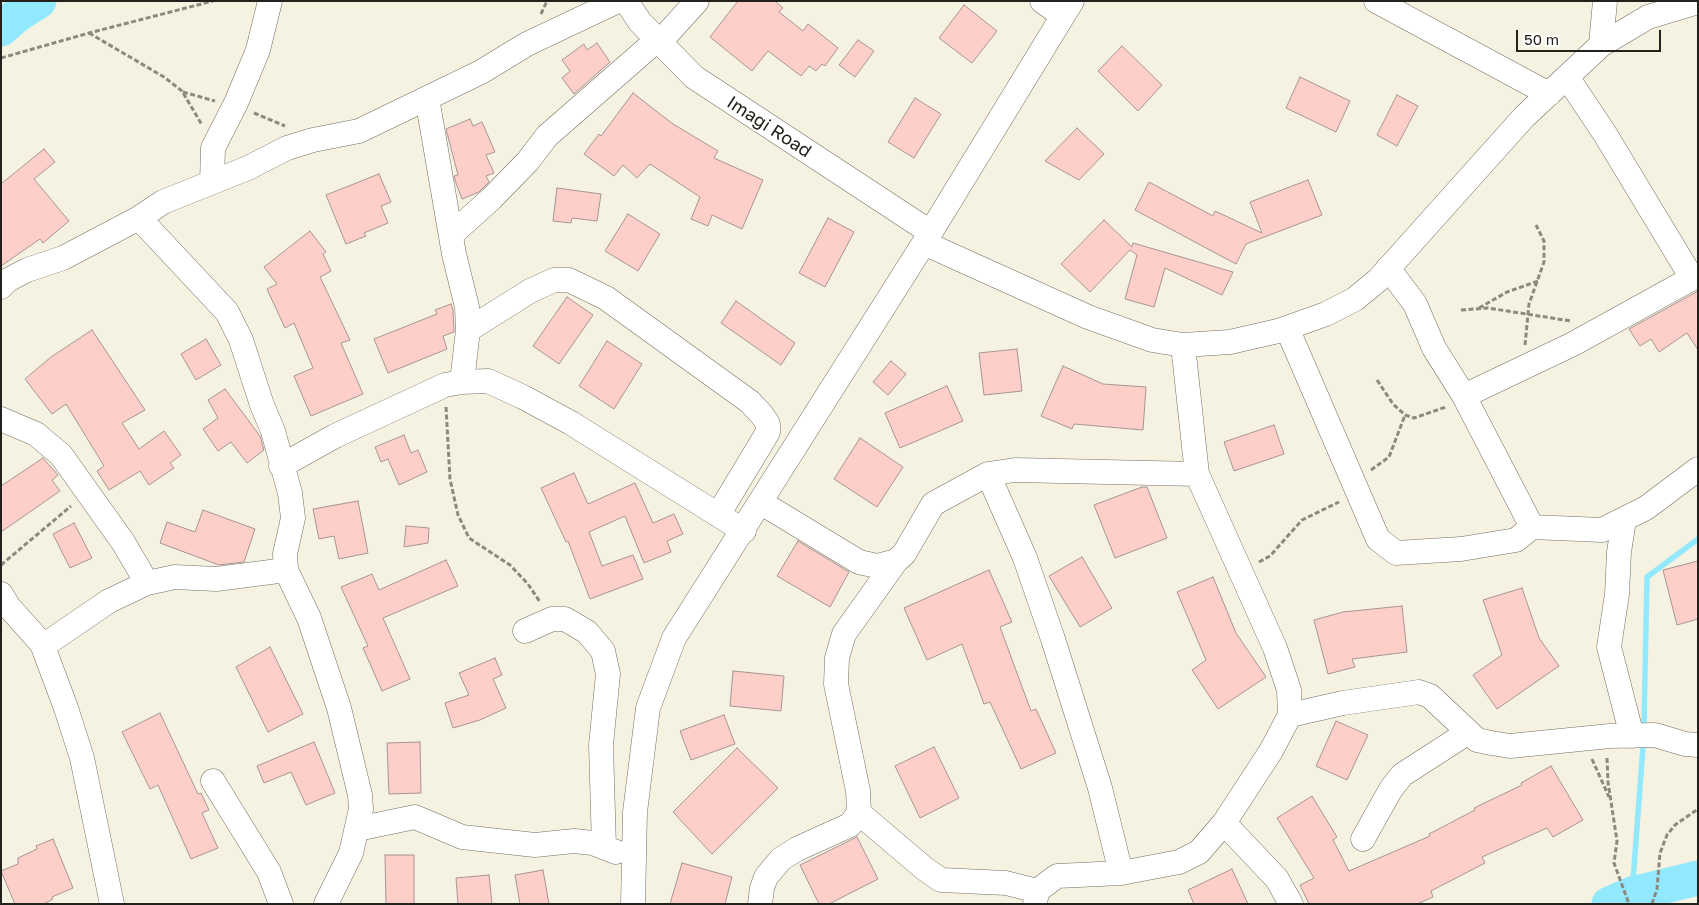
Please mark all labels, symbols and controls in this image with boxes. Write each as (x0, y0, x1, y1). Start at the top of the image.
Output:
scale bar (1519, 20, 1664, 52)
text: 50 m (1524, 30, 1559, 48)
street label: Imagi Road (723, 92, 815, 162)

